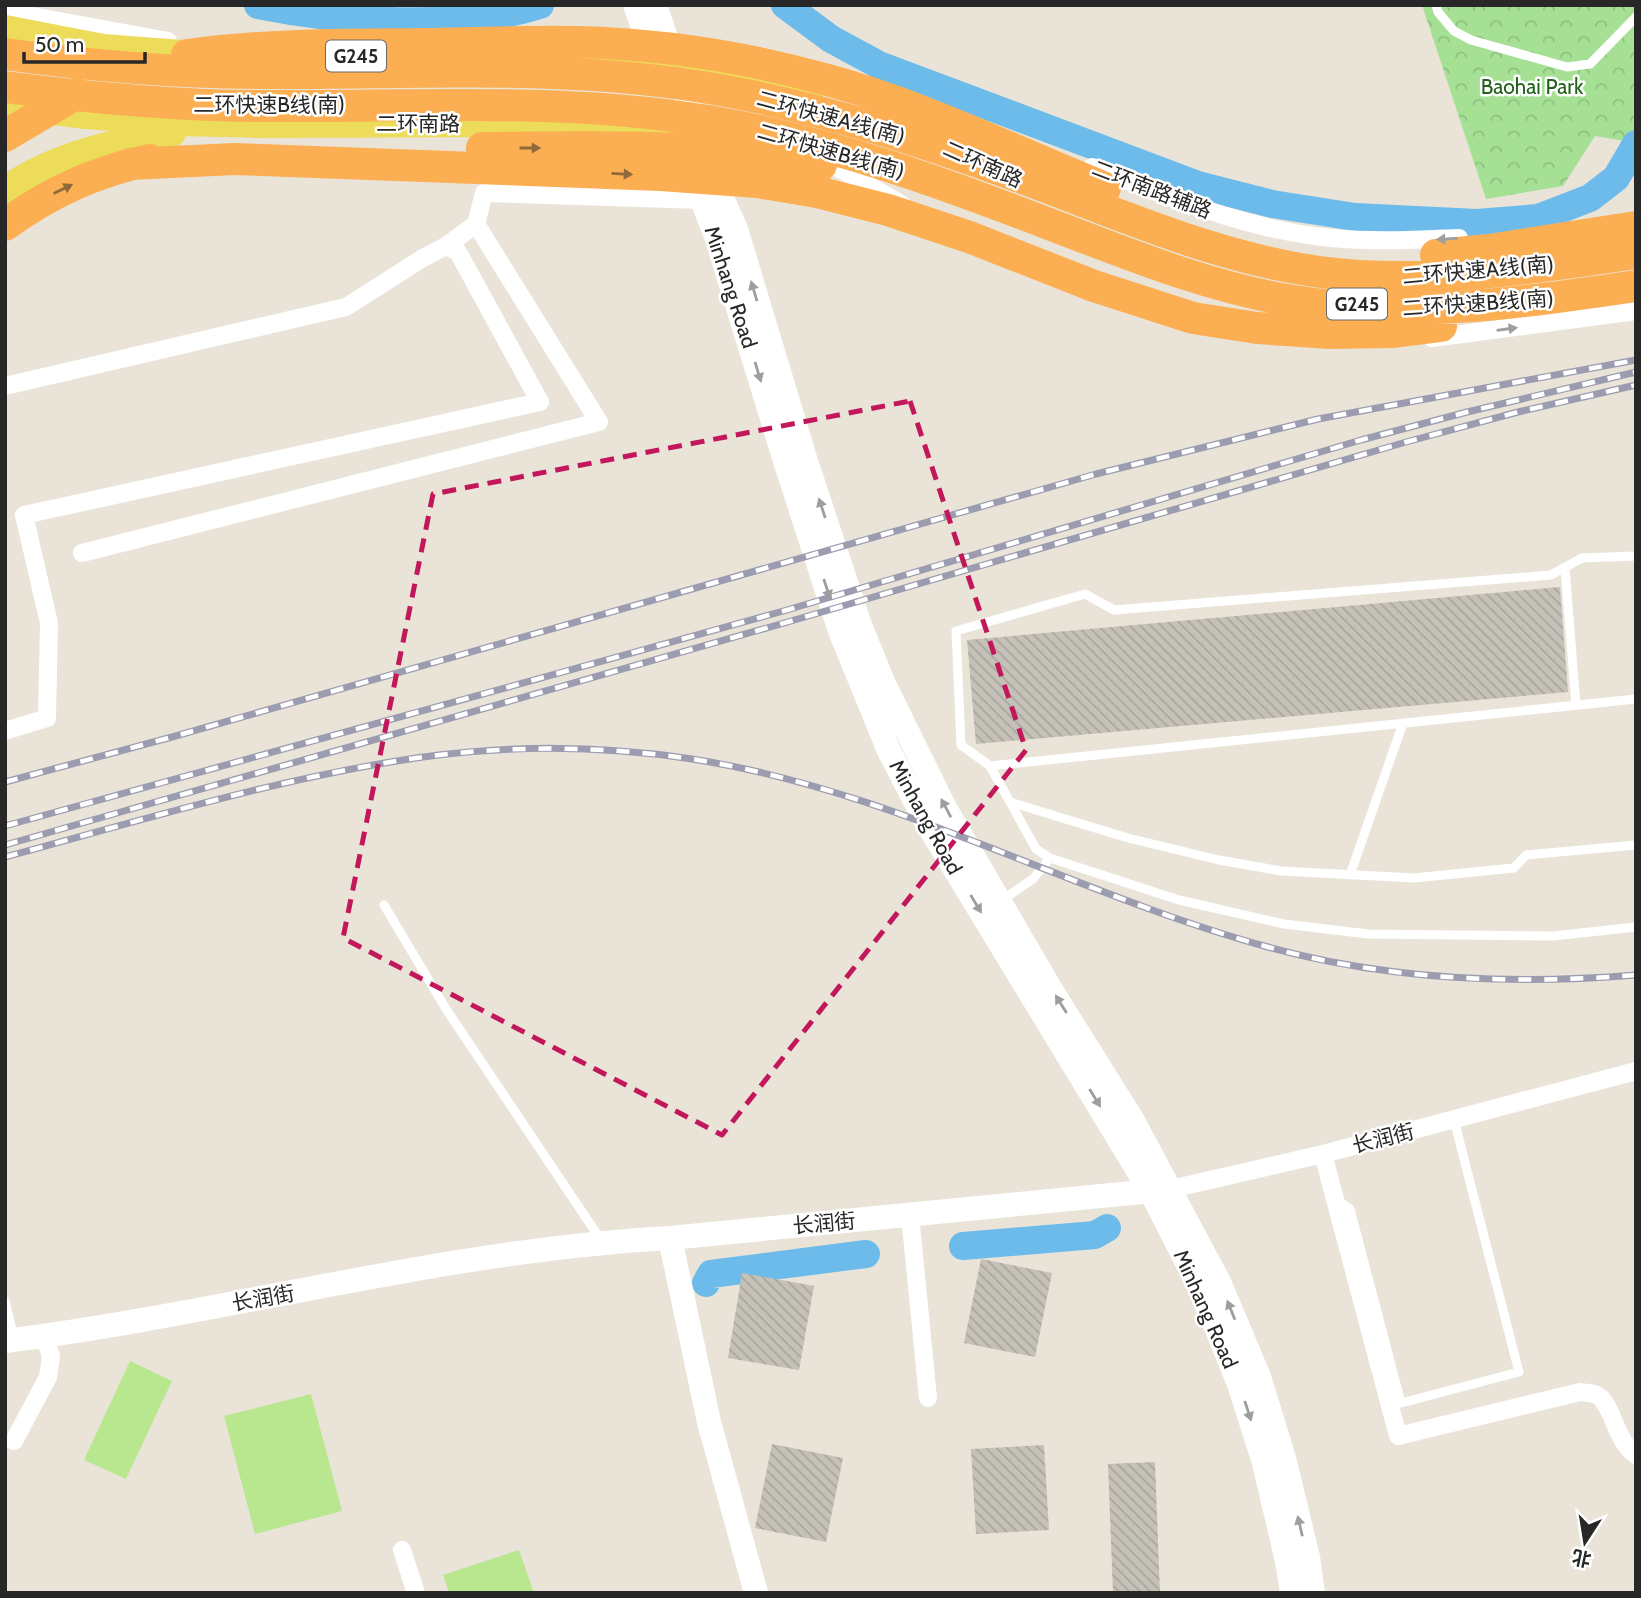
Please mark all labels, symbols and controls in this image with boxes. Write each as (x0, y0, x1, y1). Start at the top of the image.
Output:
scale bar (24, 21, 145, 65)
text: 50 m (35, 32, 84, 57)
road number: G245 (326, 40, 386, 72)
park label: Baohai Park (1481, 74, 1584, 99)
street label: 二环快速A线(南) (754, 85, 908, 149)
street label: 二环快速B线(南) (193, 92, 345, 117)
street label: 二环南路 (376, 111, 460, 136)
street label: 二环快速B线(南) (755, 118, 907, 184)
street label: 二环南路 (940, 135, 1026, 193)
one-way arrow (519, 142, 541, 154)
street label: 二环南路辅路 (1089, 155, 1215, 223)
one-way arrow (611, 168, 633, 179)
one-way arrow (53, 183, 73, 194)
street label: Minhang Road (699, 223, 763, 351)
one-way arrow (1435, 233, 1457, 244)
street label: 二环快速A线(南) (1401, 251, 1555, 289)
one-way arrow (749, 280, 759, 301)
street label: 二环快速B线(南) (1401, 285, 1555, 321)
road number: G245 (1327, 288, 1387, 320)
one-way arrow (1496, 323, 1518, 334)
one-way arrow (753, 361, 763, 382)
one-way arrow (816, 497, 827, 518)
one-way arrow (822, 578, 832, 599)
street label: Minhang Road (884, 755, 968, 879)
one-way arrow (940, 798, 952, 818)
one-way arrow (969, 894, 982, 913)
one-way arrow (1054, 995, 1067, 1014)
one-way arrow (1088, 1088, 1101, 1108)
street label: 长润街 (1349, 1118, 1417, 1158)
street label: 长润街 (792, 1208, 856, 1238)
street label: Minhang Road (1169, 1246, 1243, 1372)
street label: 长润街 (230, 1280, 296, 1316)
one-way arrow (1225, 1299, 1236, 1320)
one-way arrow (1243, 1401, 1254, 1422)
north arrow (1550, 1507, 1620, 1577)
one-way arrow (1294, 1515, 1305, 1537)
text: 北 (1570, 1545, 1593, 1571)

